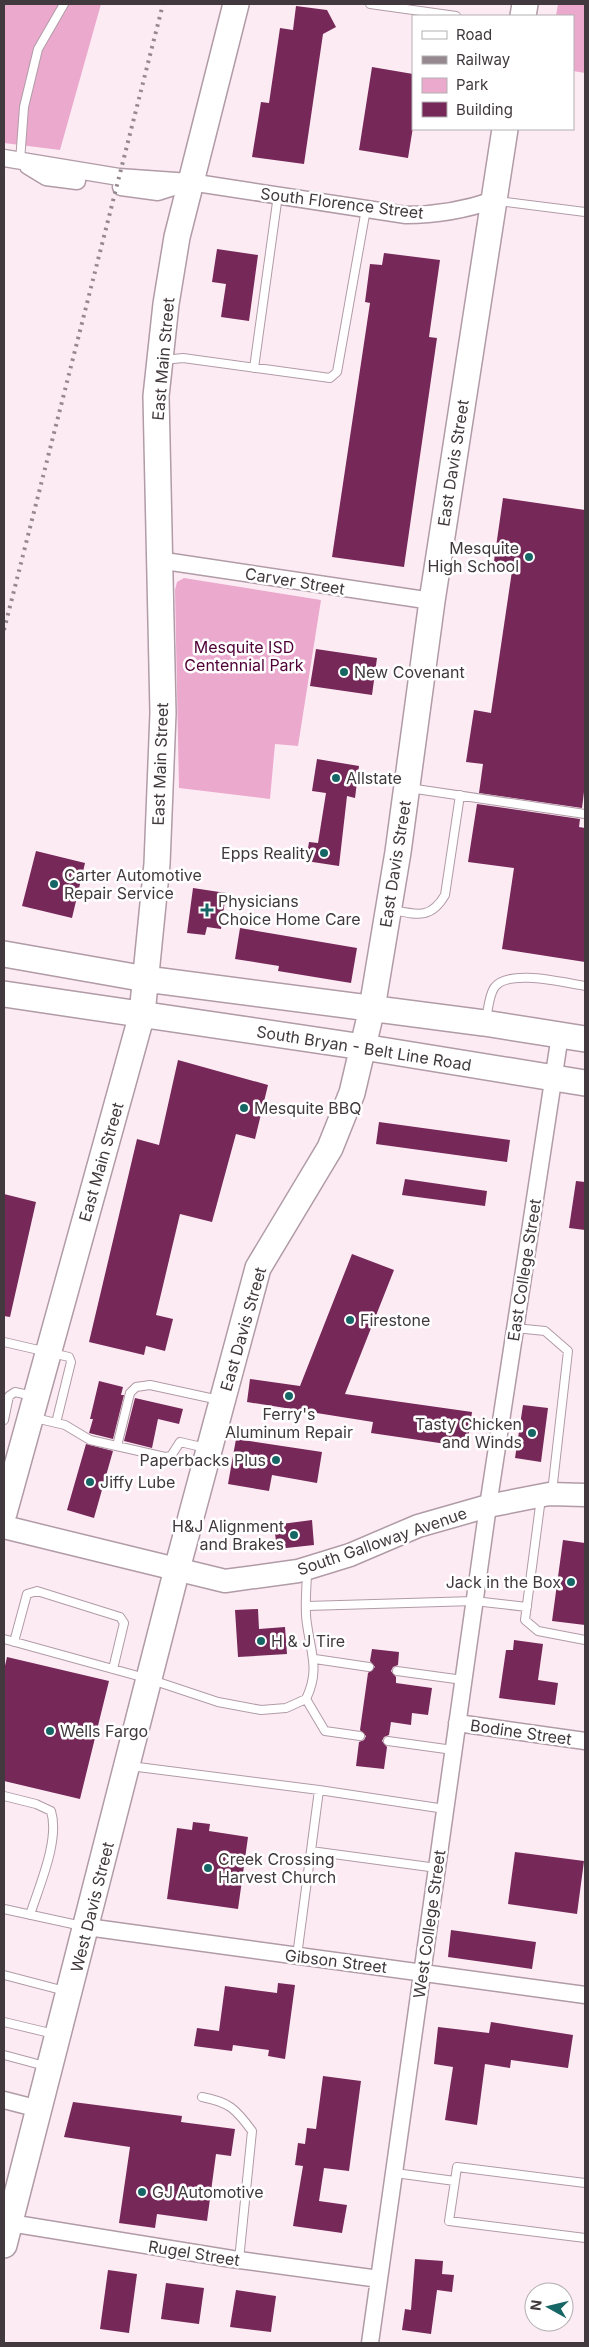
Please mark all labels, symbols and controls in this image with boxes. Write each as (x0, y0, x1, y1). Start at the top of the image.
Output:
legend (412, 15, 574, 130)
text: Road (456, 25, 492, 44)
text: Railway (456, 50, 511, 69)
text: Park (456, 75, 489, 94)
text: Building (456, 100, 513, 119)
street label: South Florence Street (259, 183, 425, 223)
street label: East Main Street (148, 297, 178, 421)
street label: East Davis Street (433, 398, 473, 528)
place label: Mesquite High School (428, 538, 519, 576)
marker: Mesquite High School (523, 551, 535, 563)
street label: Carver Street (244, 563, 346, 599)
park label: Mesquite ISD Centennial Park (184, 637, 304, 675)
place label: New Covenant (354, 662, 465, 682)
marker: New Covenant (338, 666, 350, 678)
street label: East Main Street (148, 702, 172, 826)
place label: Allstate (346, 768, 402, 788)
marker: Allstate (330, 772, 342, 784)
street label: East Davis Street (375, 799, 415, 929)
place label: Epps Reality (221, 843, 314, 863)
marker: Epps Reality (318, 847, 330, 859)
place label: Carter Automotive Repair Service (64, 865, 202, 903)
marker: Carter Automotive Repair Service (48, 878, 60, 890)
place label: Physicians Choice Home Care (218, 891, 361, 929)
marker: Physicians Choice Home Care (200, 903, 214, 917)
street label: South Bryan - Belt Line Road (255, 1021, 473, 1075)
place label: Mesquite BBQ (254, 1098, 361, 1118)
street label: East Main Street (74, 1100, 128, 1224)
marker: Mesquite BBQ (238, 1102, 250, 1114)
street label: East College Street (503, 1197, 545, 1343)
street label: East Davis Street (216, 1265, 270, 1393)
place label: Firestone (360, 1310, 430, 1330)
marker: Firestone (344, 1314, 356, 1326)
marker: Ferry's Aluminum Repair (283, 1390, 295, 1402)
place label: Ferry's Aluminum Repair (225, 1404, 353, 1442)
place label: Tasty Chicken and Winds (415, 1414, 522, 1452)
marker: Tasty Chicken and Winds (526, 1427, 538, 1439)
place label: Paperbacks Plus (140, 1450, 266, 1470)
marker: Paperbacks Plus (270, 1454, 282, 1466)
place label: Jiffy Lube (100, 1472, 175, 1492)
marker: Jiffy Lube (84, 1476, 96, 1488)
street label: South Galloway Avenue (295, 1503, 469, 1579)
place label: H&J Alignment and Brakes (172, 1516, 284, 1554)
marker: H&J Alignment and Brakes (288, 1529, 300, 1541)
place label: Jack in the Box (446, 1572, 561, 1592)
marker: Jack in the Box (565, 1576, 577, 1588)
place label: H & J Tire (271, 1631, 345, 1651)
marker: H & J Tire (255, 1635, 267, 1647)
street label: Bodine Street (469, 1715, 573, 1749)
place label: Wells Fargo (60, 1721, 148, 1741)
marker: Wells Fargo (44, 1725, 56, 1737)
street label: West Davis Street (66, 1840, 118, 1974)
place label: Creek Crossing Harvest Church (218, 1849, 336, 1887)
street label: West College Street (409, 1849, 449, 1999)
marker: Creek Crossing Harvest Church (202, 1862, 214, 1874)
street label: Gibson Street (284, 1945, 388, 1977)
place label: GJ Automotive (152, 2182, 263, 2202)
marker: GJ Automotive (136, 2186, 148, 2198)
street label: Rugel Street (147, 2236, 241, 2270)
north arrow (524, 2282, 574, 2332)
text: N (526, 2299, 545, 2312)

